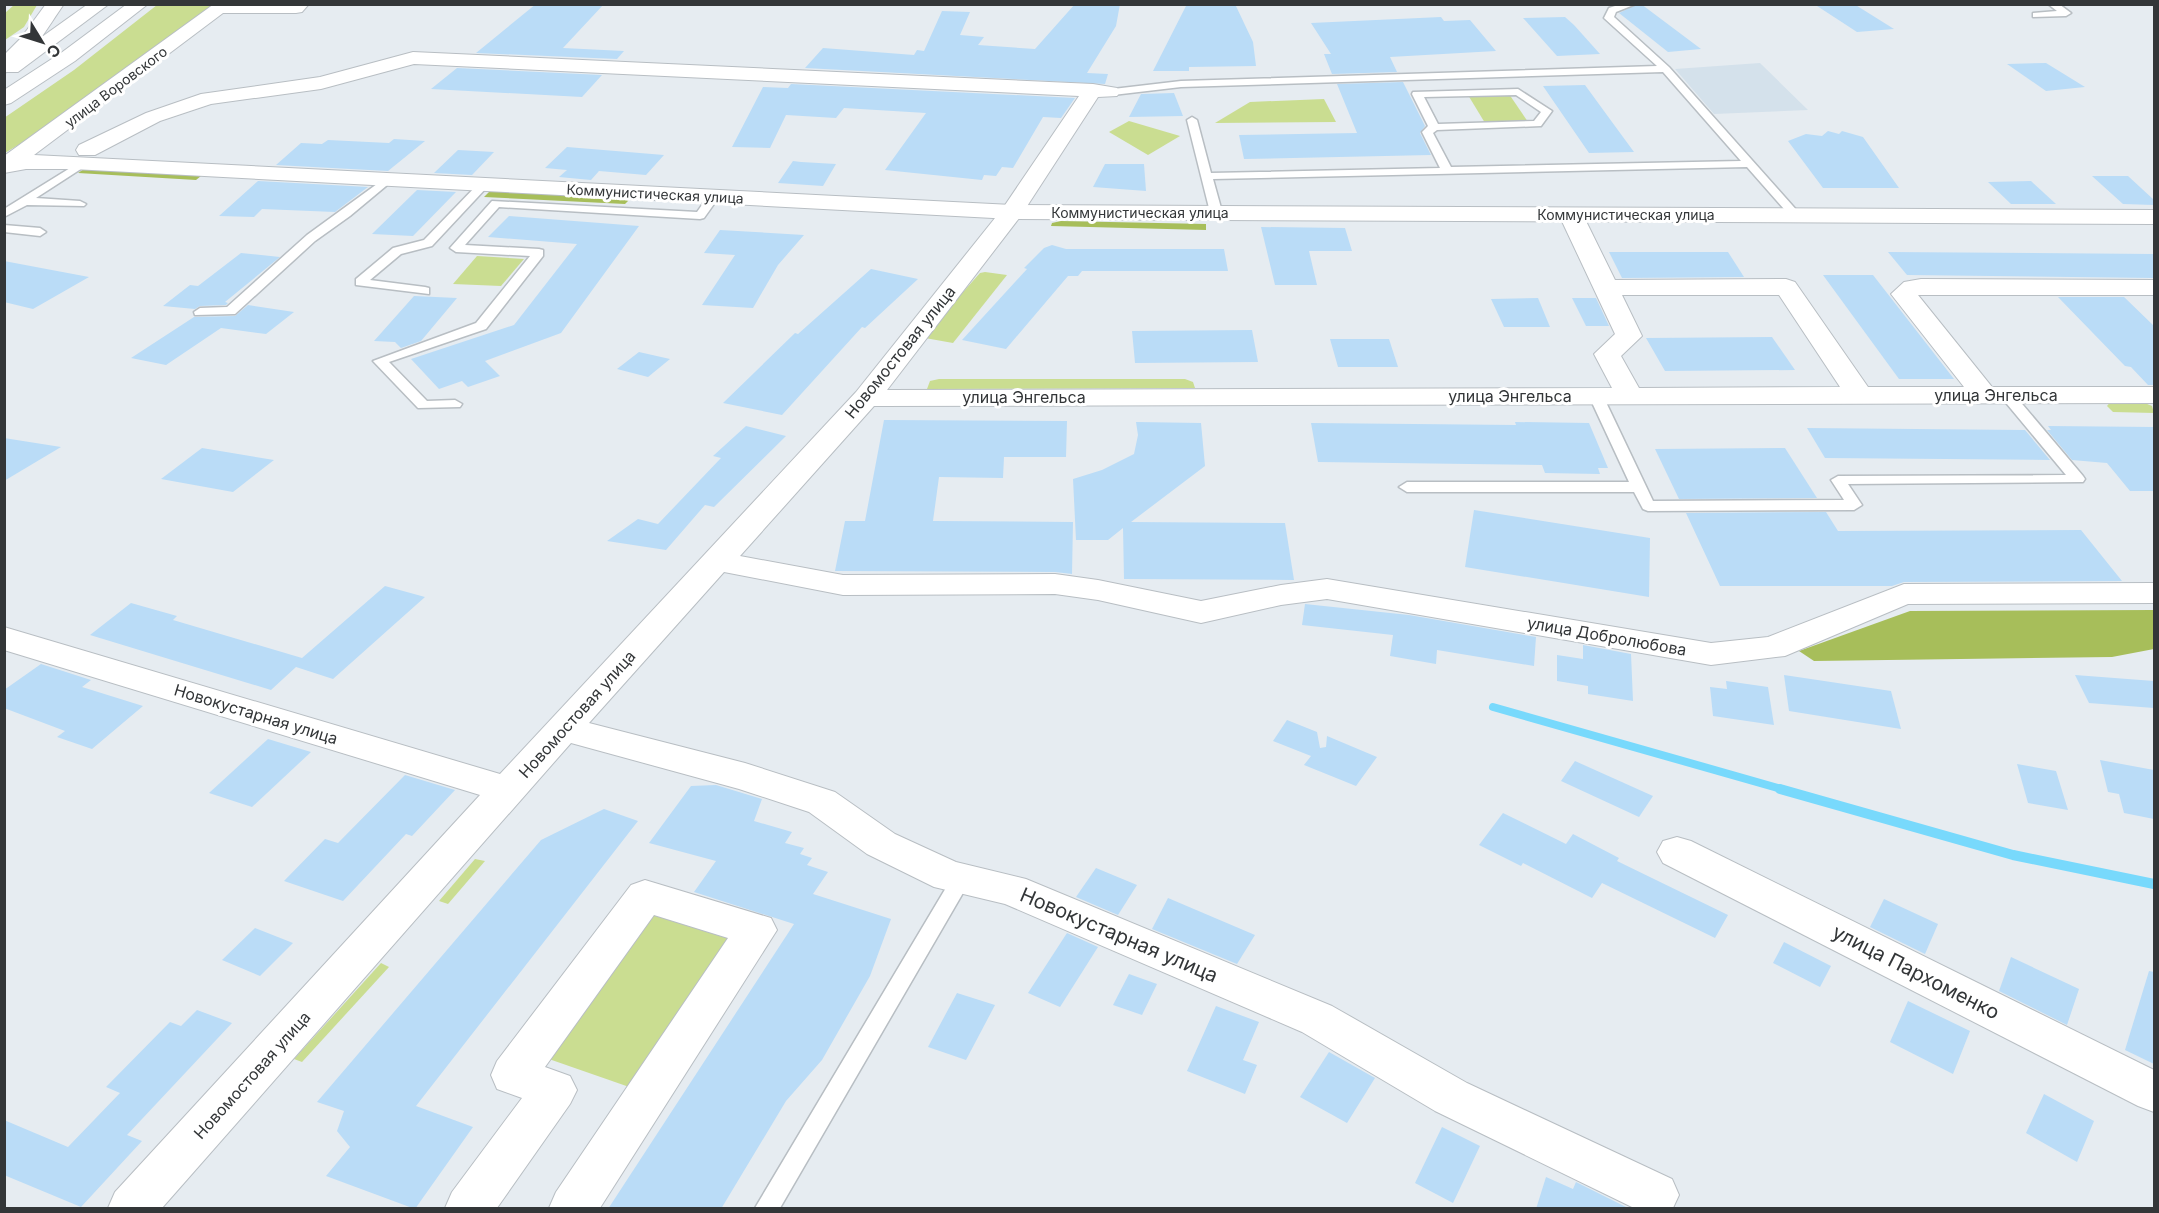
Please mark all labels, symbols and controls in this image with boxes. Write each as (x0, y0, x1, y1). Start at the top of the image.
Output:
north arrow (12, 12, 72, 72)
text: С (42, 40, 65, 62)
street label: улица Воровского (61, 42, 170, 131)
street label: Коммунистическая улица (566, 180, 744, 207)
street label: Коммунистическая улица (1051, 204, 1229, 221)
street label: Коммунистическая улица (1537, 206, 1715, 223)
street label: Новомостовая улица (840, 282, 960, 422)
street label: улица Энгельса (1934, 385, 2058, 405)
street label: улица Энгельса (1448, 386, 1572, 406)
street label: улица Энгельса (962, 387, 1086, 407)
street label: улица Добролюбова (1526, 612, 1688, 660)
street label: Новомостовая улица (514, 646, 640, 782)
street label: Новокустарная улица (172, 680, 340, 748)
street label: Новокустарная улица (1016, 882, 1222, 988)
street label: улица Пархоменко (1829, 920, 2003, 1024)
street label: Новомостовая улица (189, 1007, 315, 1143)

